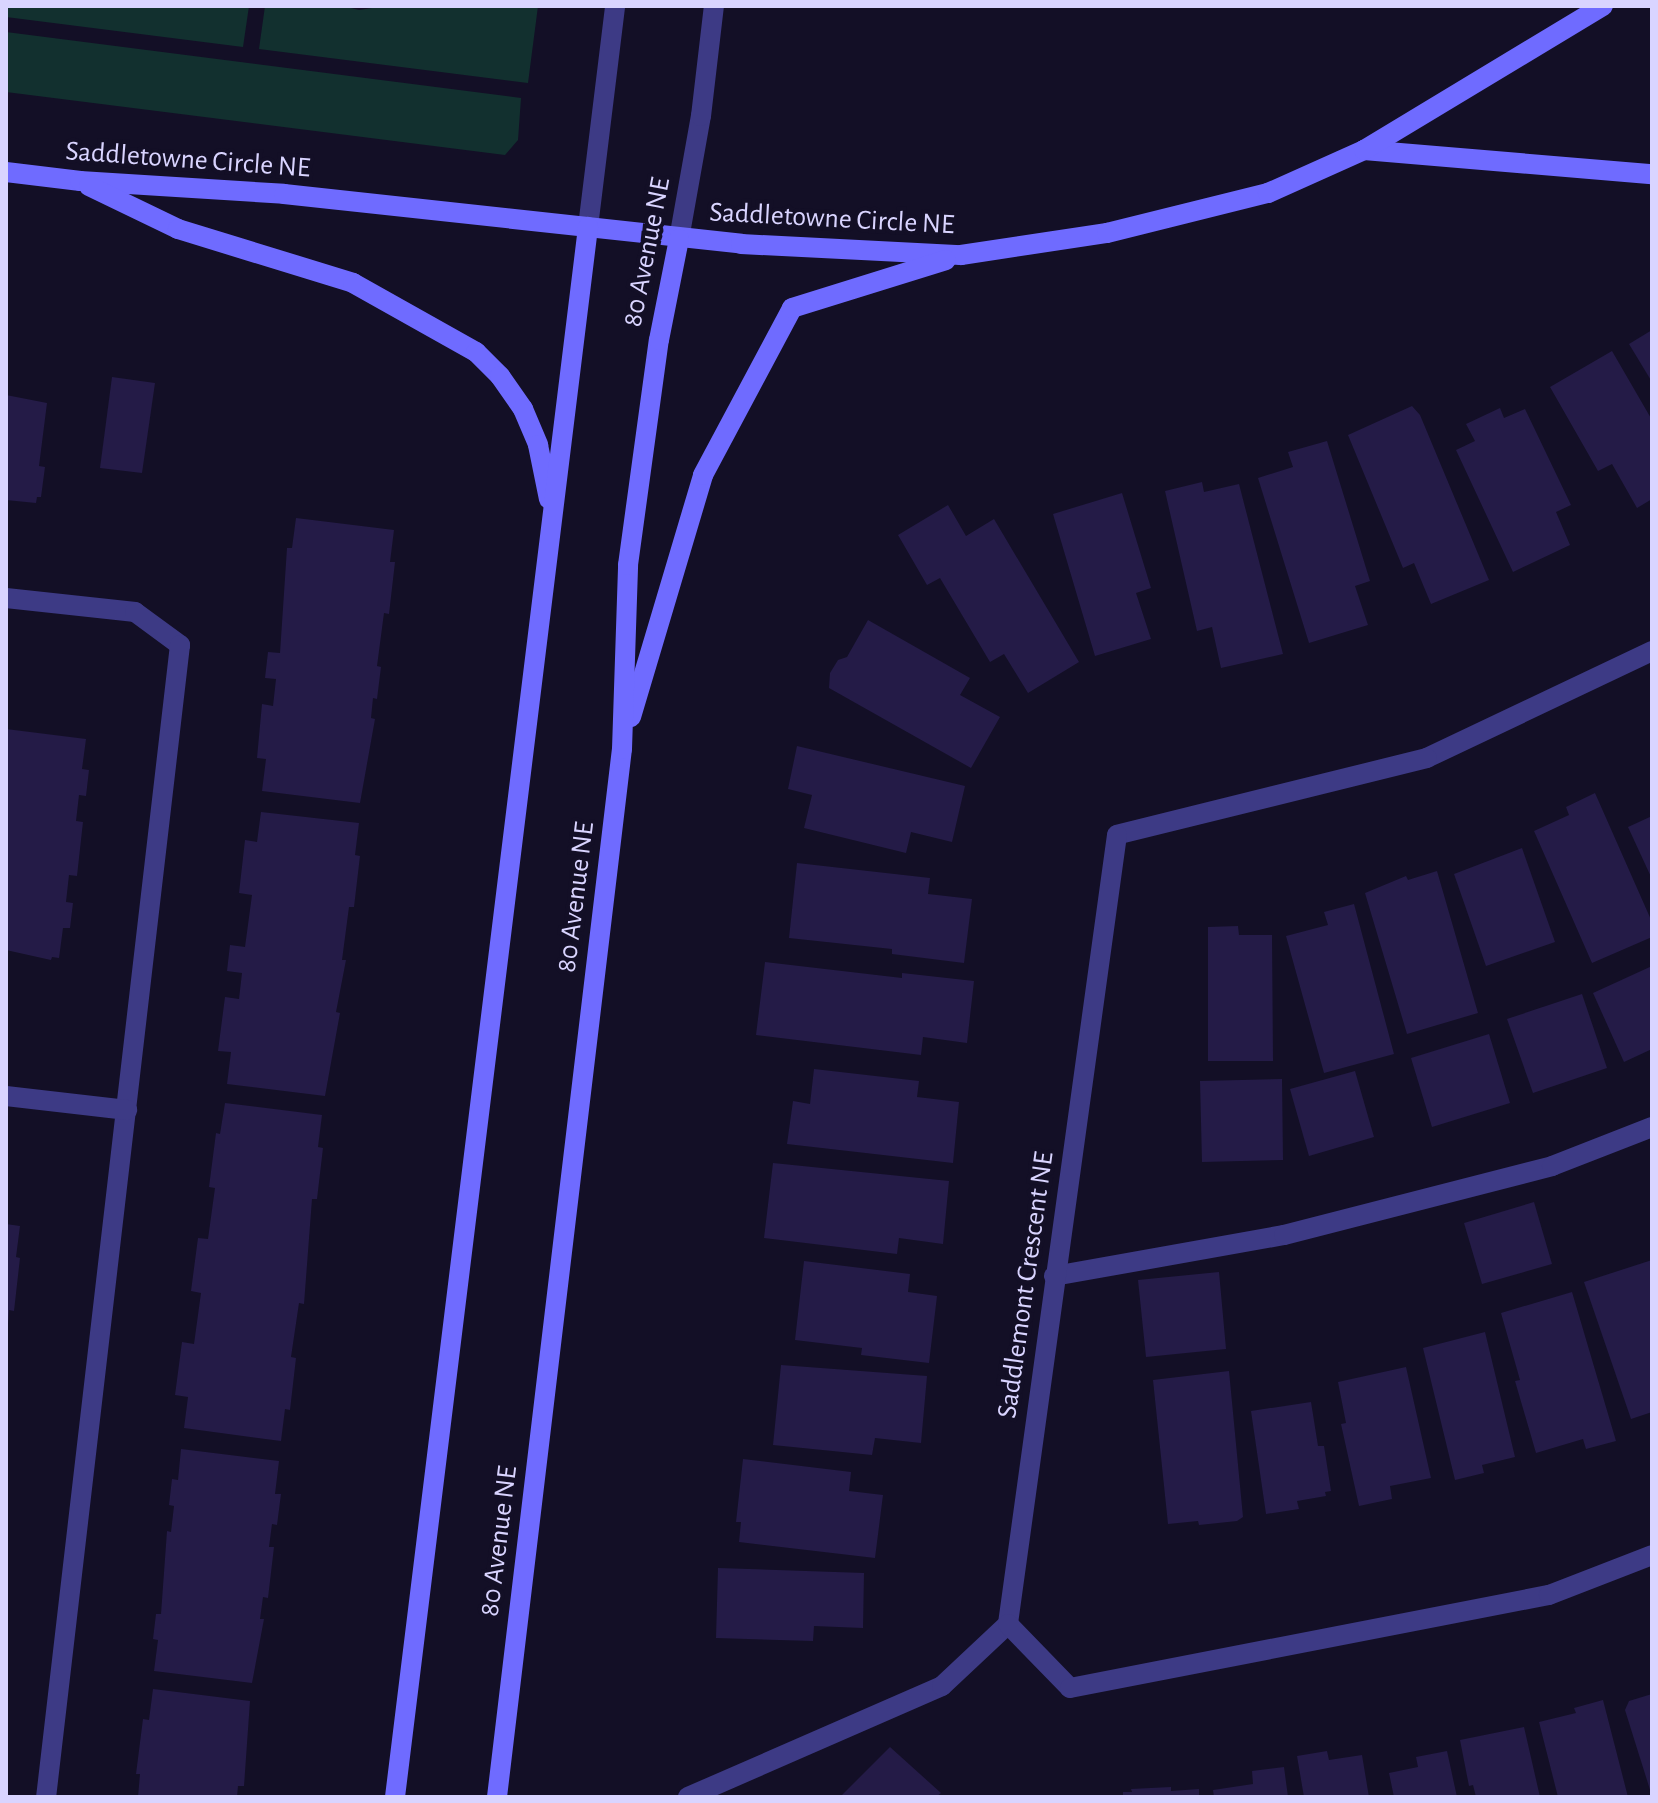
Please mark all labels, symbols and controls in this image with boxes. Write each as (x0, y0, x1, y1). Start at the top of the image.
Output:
street label: Saddletowne Circle NE (64, 135, 312, 185)
street label: 80 Avenue NE (616, 174, 678, 330)
street label: Saddletowne Circle NE (709, 196, 955, 242)
street label: 80 Avenue NE (550, 820, 602, 974)
street label: Saddlemont Crescent NE (991, 1150, 1061, 1420)
street label: 80 Avenue NE (473, 1464, 525, 1618)

